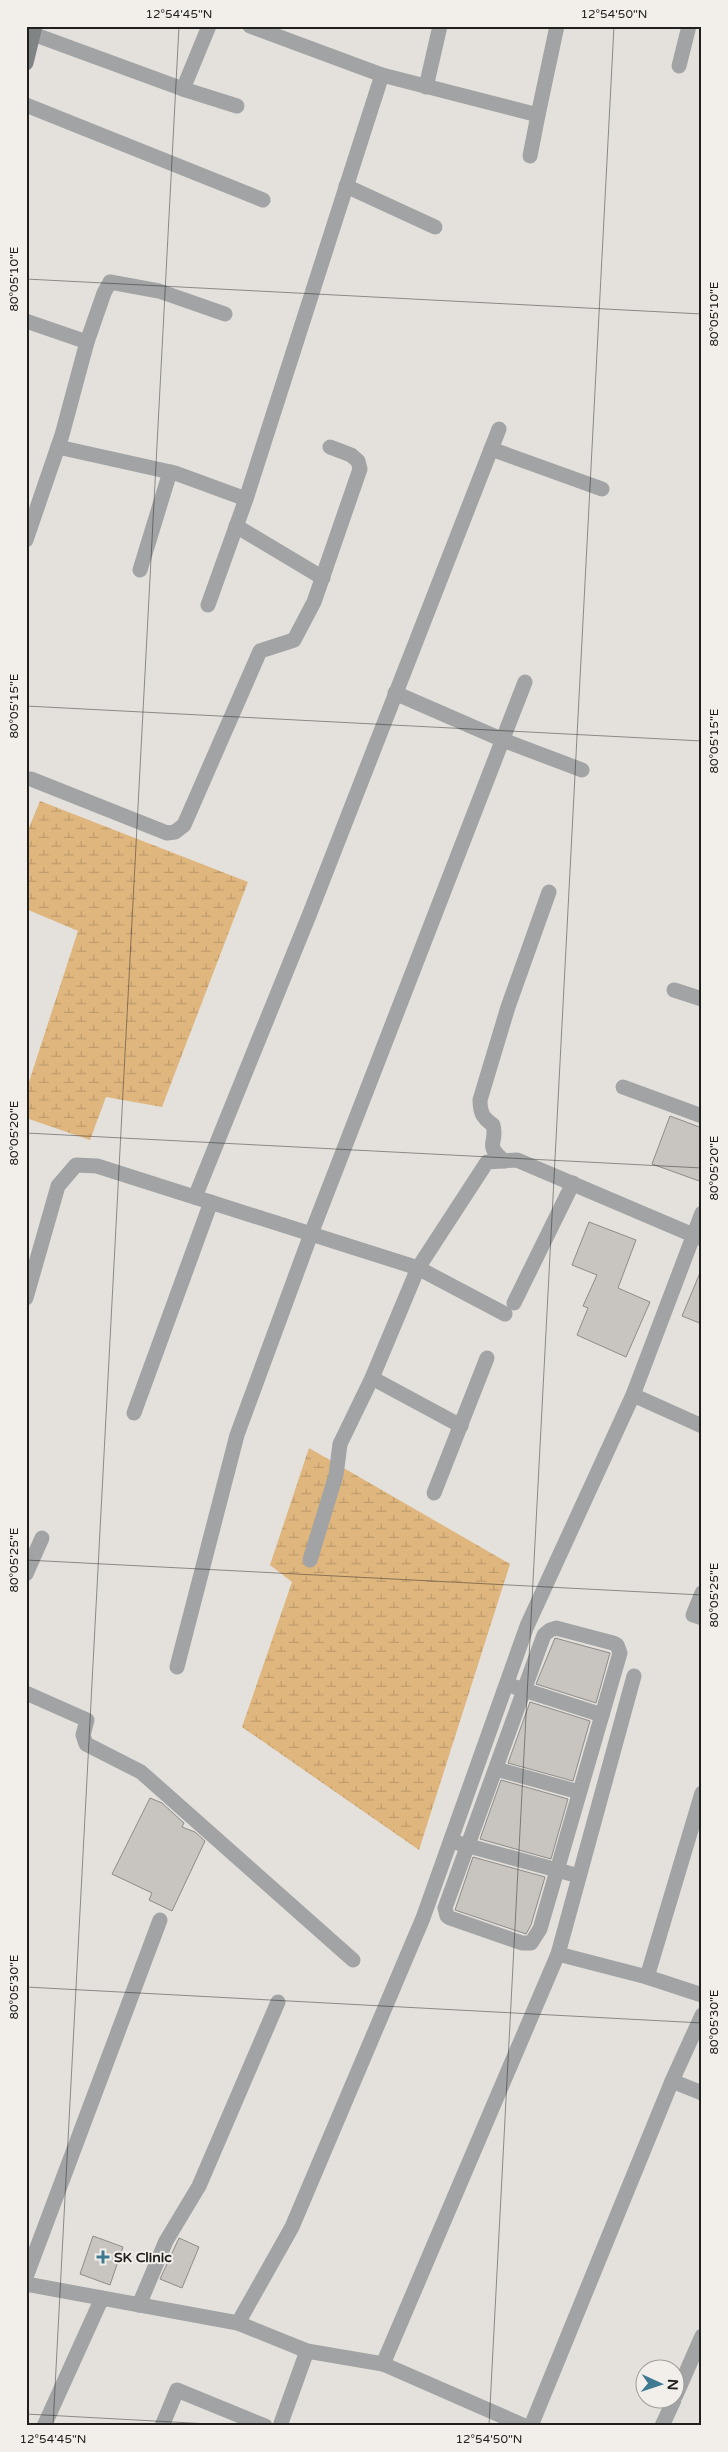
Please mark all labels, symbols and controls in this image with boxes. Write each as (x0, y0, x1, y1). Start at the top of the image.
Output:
text: 12°54'45"N (146, 7, 213, 21)
text: 12°54'50"N (581, 7, 648, 21)
text: 80°05'10"E (7, 246, 21, 312)
text: 80°05'10"E (707, 281, 721, 347)
text: 80°05'15"E (7, 673, 21, 739)
text: 80°05'15"E (707, 708, 721, 774)
text: 80°05'20"E (7, 1100, 21, 1166)
text: 80°05'20"E (707, 1135, 721, 1201)
text: 80°05'25"E (7, 1527, 21, 1593)
text: 80°05'25"E (707, 1562, 721, 1628)
text: 80°05'30"E (7, 1954, 21, 2020)
text: 80°05'30"E (707, 1989, 721, 2055)
place label: SK Clinic (114, 2249, 172, 2266)
marker: SK Clinic (96, 2250, 110, 2264)
north arrow (636, 2360, 686, 2410)
text: N (664, 2379, 681, 2391)
text: 12°54'45"N (20, 2432, 87, 2446)
text: 12°54'50"N (456, 2432, 523, 2446)

